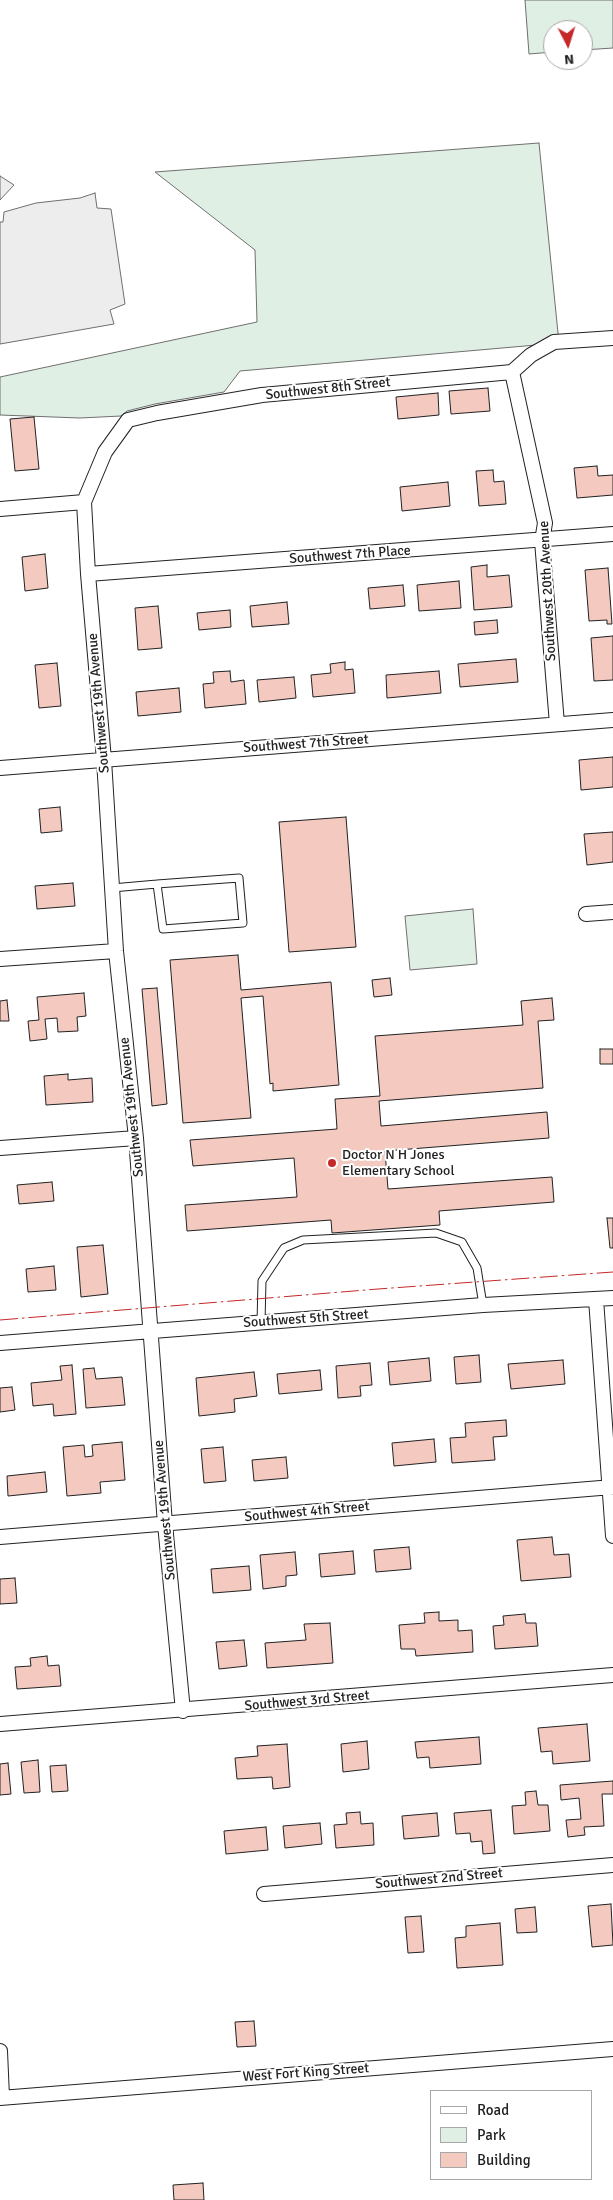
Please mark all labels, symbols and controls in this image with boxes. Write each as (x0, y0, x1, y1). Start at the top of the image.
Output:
north arrow (543, 20, 593, 70)
text: N (564, 51, 575, 68)
street label: Southwest 8th Street (265, 374, 391, 404)
street label: Southwest 20th Avenue (536, 520, 560, 662)
street label: Southwest 7th Place (289, 542, 411, 568)
street label: Southwest 19th Avenue (85, 632, 113, 774)
street label: Southwest 7th Street (243, 731, 369, 757)
street label: Southwest 19th Avenue (116, 1036, 148, 1178)
place label: Doctor N H Jones Elementary School (342, 1147, 455, 1180)
marker: Doctor N H Jones Elementary School (326, 1157, 338, 1169)
street label: Southwest 5th Street (243, 1306, 369, 1332)
street label: Southwest 19th Avenue (151, 1439, 179, 1581)
street label: Southwest 4th Street (244, 1498, 370, 1526)
street label: Southwest 3rd Street (244, 1687, 370, 1715)
street label: Southwest 2nd Street (374, 1865, 504, 1893)
street label: West Fort King Street (242, 2060, 370, 2086)
legend (430, 2090, 593, 2180)
text: Road (477, 2101, 509, 2119)
text: Park (477, 2126, 506, 2144)
text: Building (477, 2151, 531, 2169)

